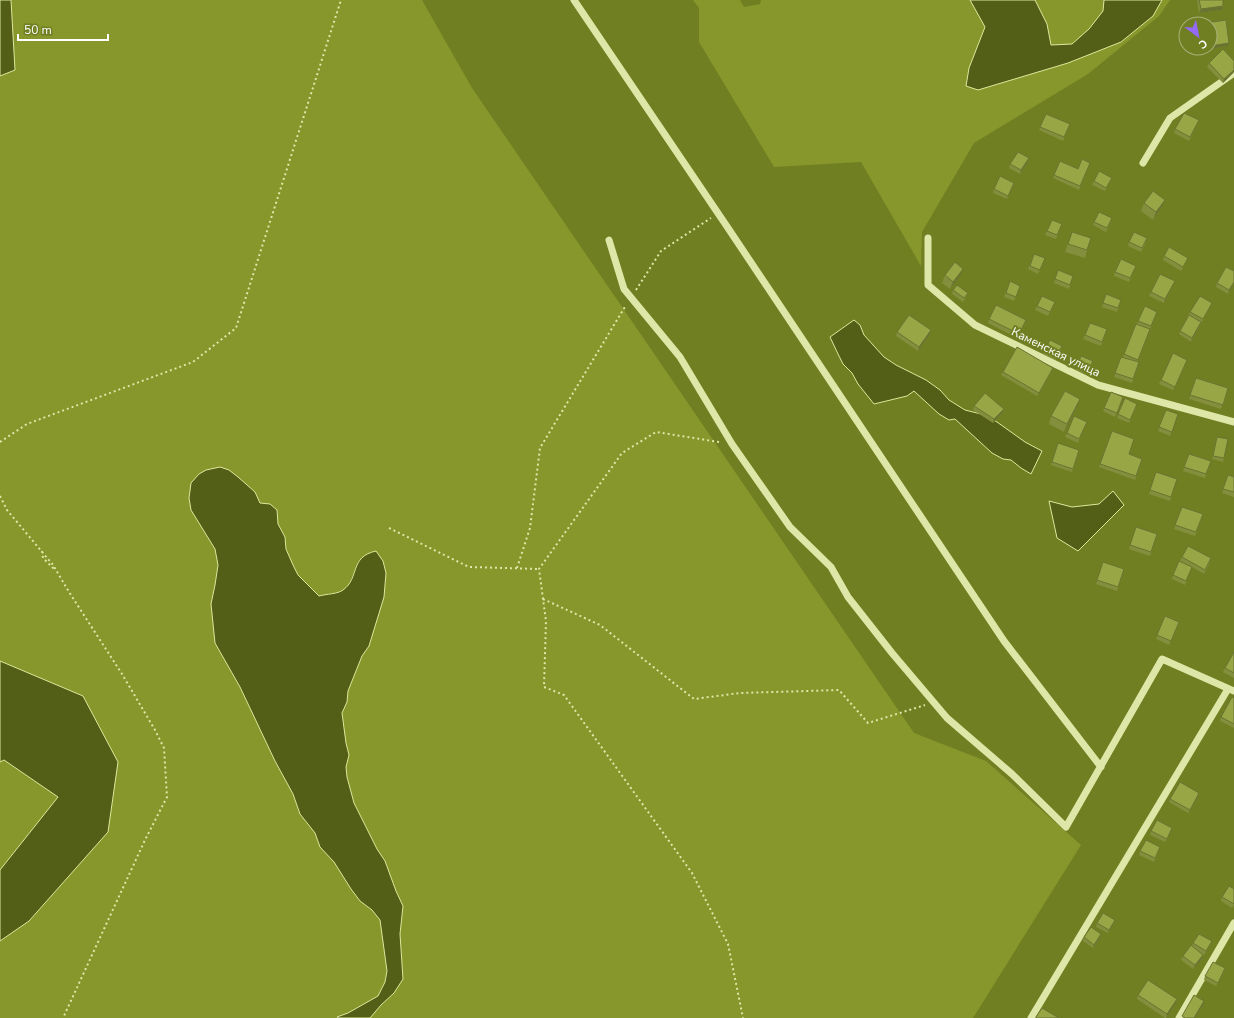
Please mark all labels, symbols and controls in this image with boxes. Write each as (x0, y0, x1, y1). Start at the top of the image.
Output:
scale bar (18, 16, 108, 42)
north arrow (1178, 16, 1218, 56)
text: 50 m (24, 22, 52, 38)
text: С (1195, 36, 1210, 53)
street label: Каменская улица (1009, 324, 1103, 380)

